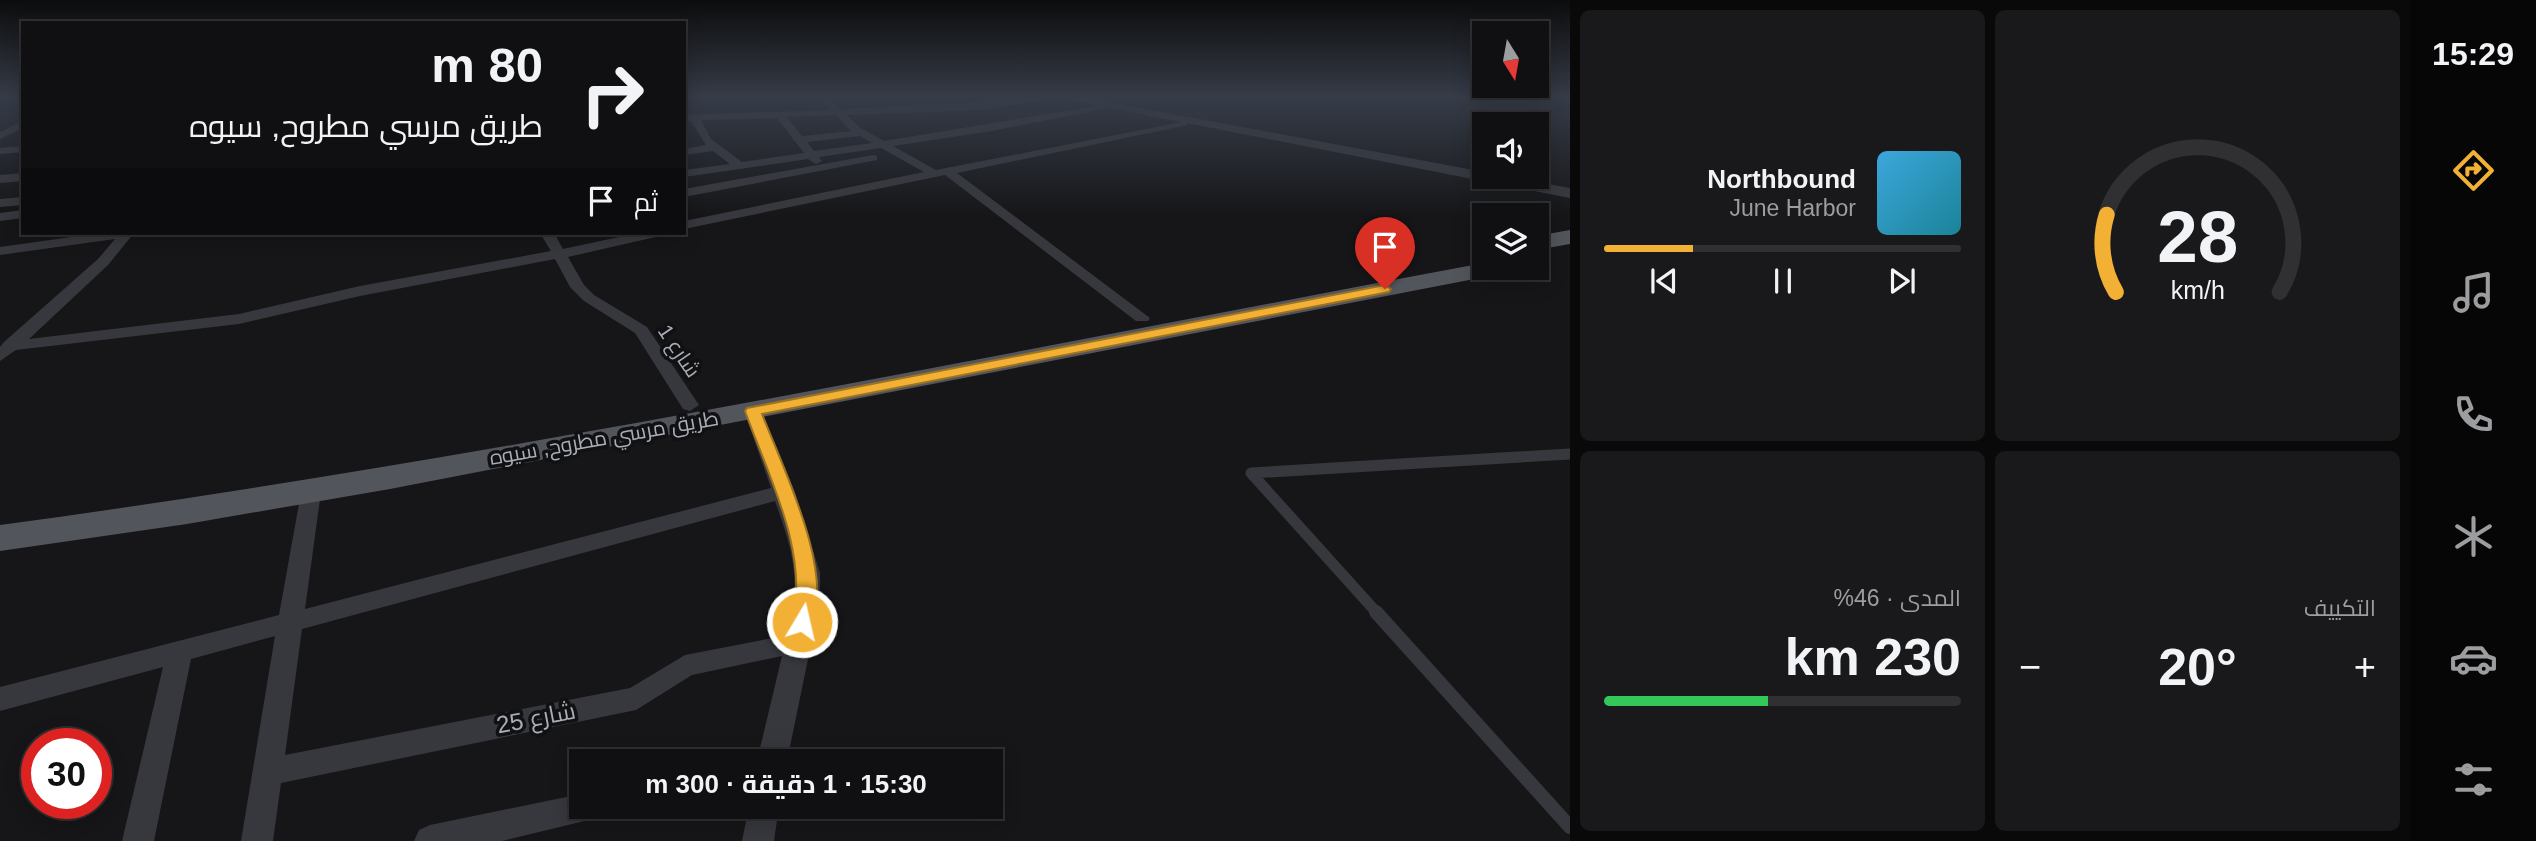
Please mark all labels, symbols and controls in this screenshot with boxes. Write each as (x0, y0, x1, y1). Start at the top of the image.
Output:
north arrow (1472, 21, 1549, 98)
map controls (1472, 21, 1549, 280)
text: 15:29 (2432, 36, 2514, 72)
text: 80 m (431, 38, 543, 92)
icon: right (567, 49, 658, 140)
text: طريق مرسي مطروح, سيوه (189, 108, 543, 144)
button: sound (1472, 112, 1549, 189)
icon: directions (2449, 146, 2498, 195)
text: Northbound (1707, 164, 1856, 194)
icon: arrive (582, 182, 620, 220)
text: ثم (634, 187, 658, 217)
text: June Harbor (1729, 195, 1856, 221)
text: 28 (2157, 196, 2238, 277)
button: layers (1472, 203, 1549, 280)
pin (1355, 217, 1415, 289)
icon: arrive (1366, 228, 1404, 266)
icon: previous (1645, 262, 1683, 300)
icon: pause (1764, 262, 1802, 300)
icon: next (1883, 262, 1921, 300)
icon: music (2449, 268, 2498, 317)
text: km/h (2170, 276, 2225, 304)
street label: شارع 1 (651, 320, 705, 383)
icon: phone (2449, 390, 2498, 439)
street label: طريق مرسي مطروح, سيوه (488, 406, 721, 473)
icon: climate (2449, 512, 2498, 561)
position arrow (765, 585, 839, 659)
text: المدى · 46% (1834, 585, 1961, 611)
text: التكييف (2304, 595, 2376, 621)
text: 230 km (1785, 628, 1961, 686)
icon: car (2449, 634, 2498, 683)
text: 20° (2158, 638, 2237, 696)
text: − (2019, 646, 2041, 688)
text: + (2354, 646, 2376, 688)
street label: شارع 25 (494, 697, 578, 741)
speed limit sign: 30 (21, 728, 112, 819)
icon: filters (2449, 755, 2498, 804)
text: 15:30 · 1 دقيقة · 300 m (645, 769, 927, 799)

